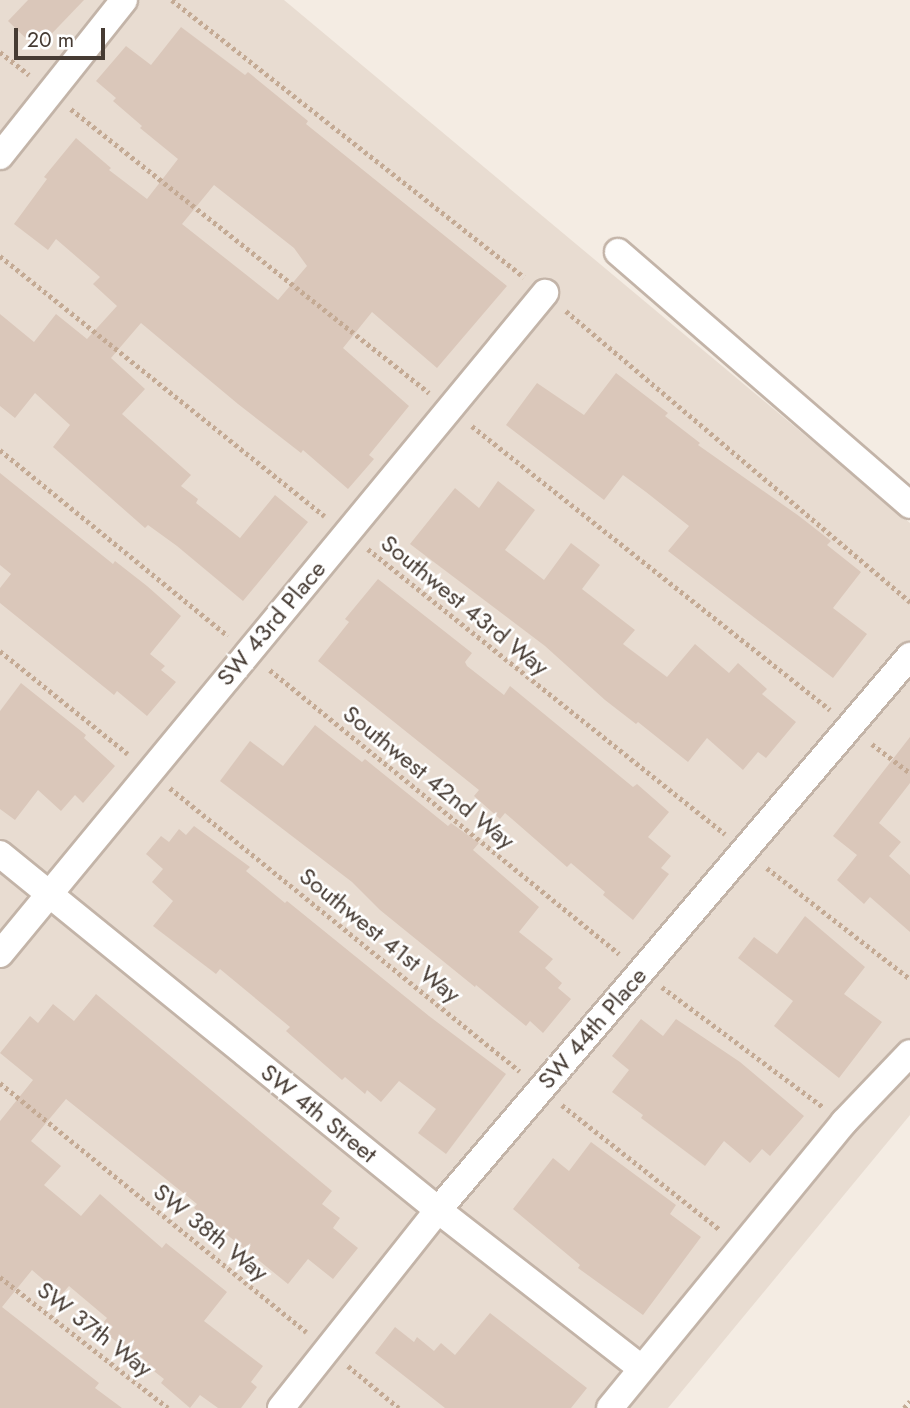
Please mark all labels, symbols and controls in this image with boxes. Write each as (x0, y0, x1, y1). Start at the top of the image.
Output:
scale bar (18, 14, 108, 58)
text: 20 m (27, 25, 74, 55)
street label: Southwest 43rd Way (375, 528, 555, 682)
street label: SW 43rd Place (210, 555, 332, 691)
street label: Southwest 42nd Way (337, 699, 521, 855)
street label: Southwest 41st Way (294, 861, 466, 1009)
street label: SW 44th Place (531, 961, 653, 1095)
street label: SW 4th Street (255, 1057, 383, 1169)
street label: SW 38th Way (148, 1177, 274, 1287)
street label: SW 37th Way (32, 1275, 158, 1383)

